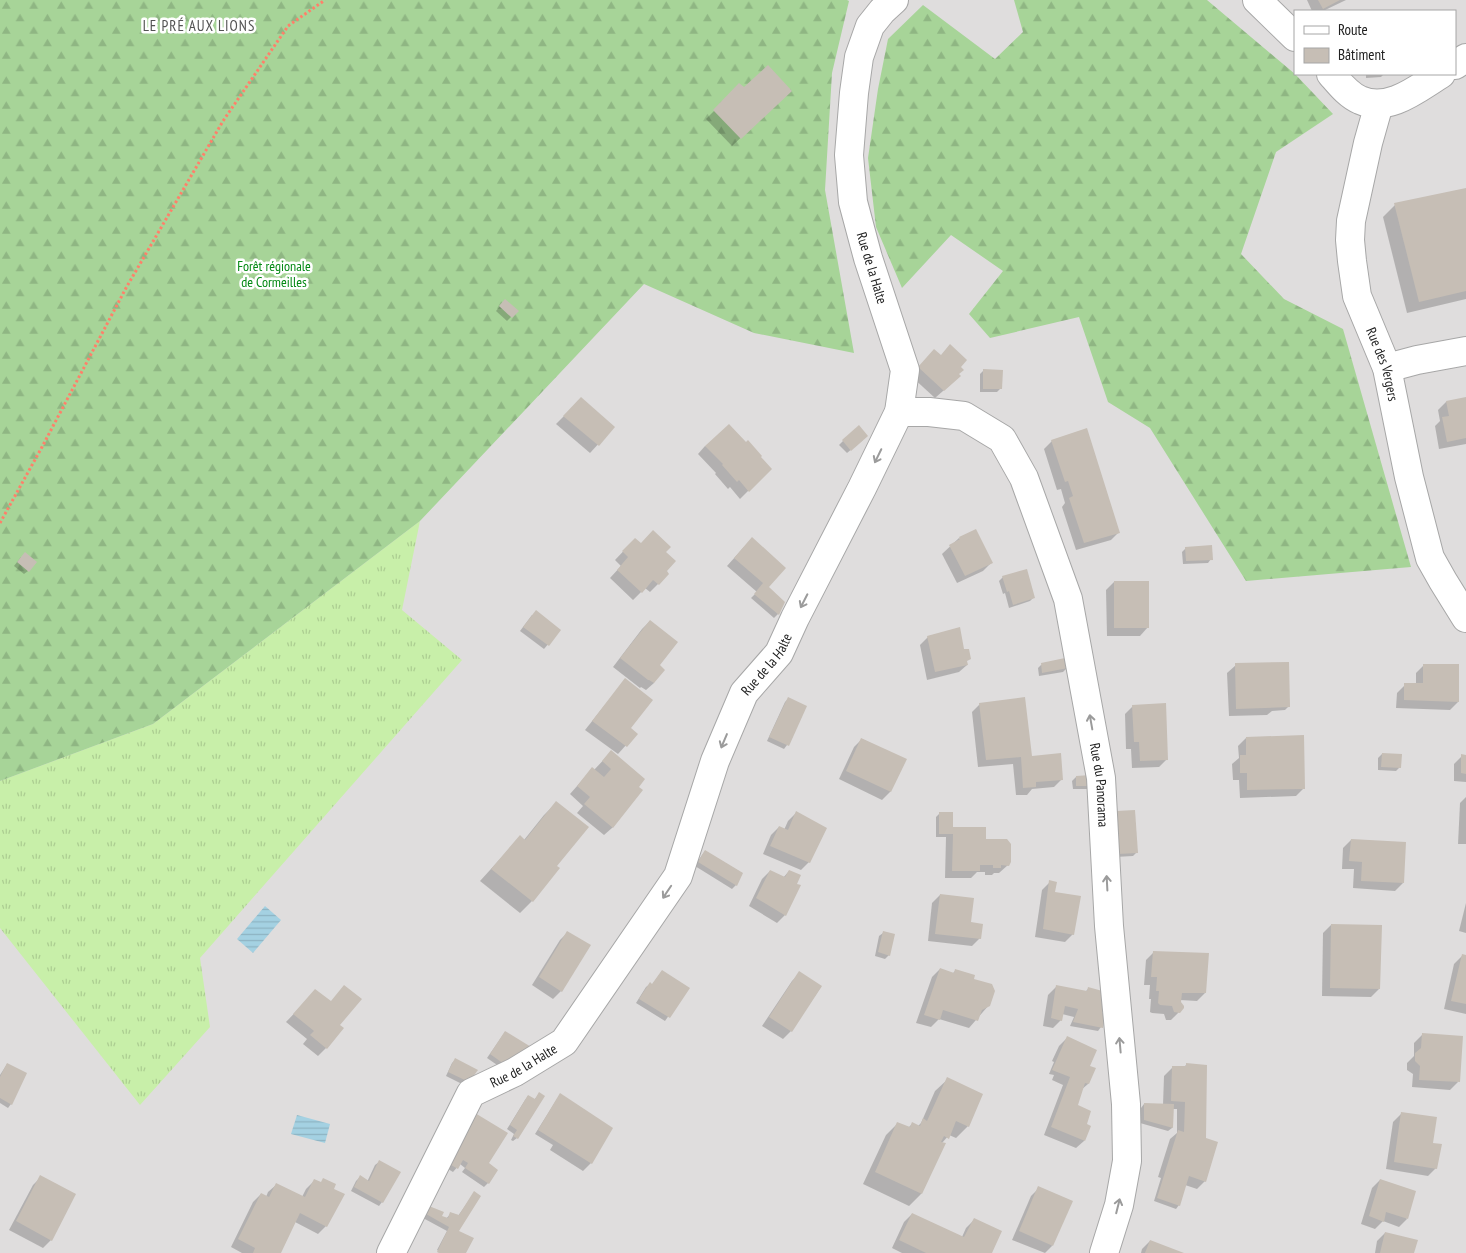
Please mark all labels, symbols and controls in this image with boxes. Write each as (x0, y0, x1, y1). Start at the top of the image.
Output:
legend (1294, 10, 1456, 75)
district label: LE PRÉ AUX LIONS (143, 16, 255, 35)
text: Route (1338, 20, 1368, 39)
text: Bâtiment (1338, 45, 1385, 64)
street label: Rue de la Halte (853, 230, 891, 306)
park label: Forêt régionale de Cormeilles (237, 257, 311, 291)
street label: Rue des Vergers (1362, 325, 1403, 403)
one-way arrow (872, 448, 882, 463)
one-way arrow (799, 593, 809, 608)
street label: Rue de la Halte (737, 630, 796, 699)
one-way arrow (1086, 714, 1095, 730)
one-way arrow (719, 733, 728, 748)
street label: Rue du Panorama (1086, 741, 1113, 828)
one-way arrow (1103, 875, 1112, 891)
one-way arrow (662, 885, 672, 899)
one-way arrow (1115, 1037, 1125, 1053)
street label: Rue de la Halte (487, 1039, 560, 1092)
one-way arrow (1114, 1199, 1123, 1215)

